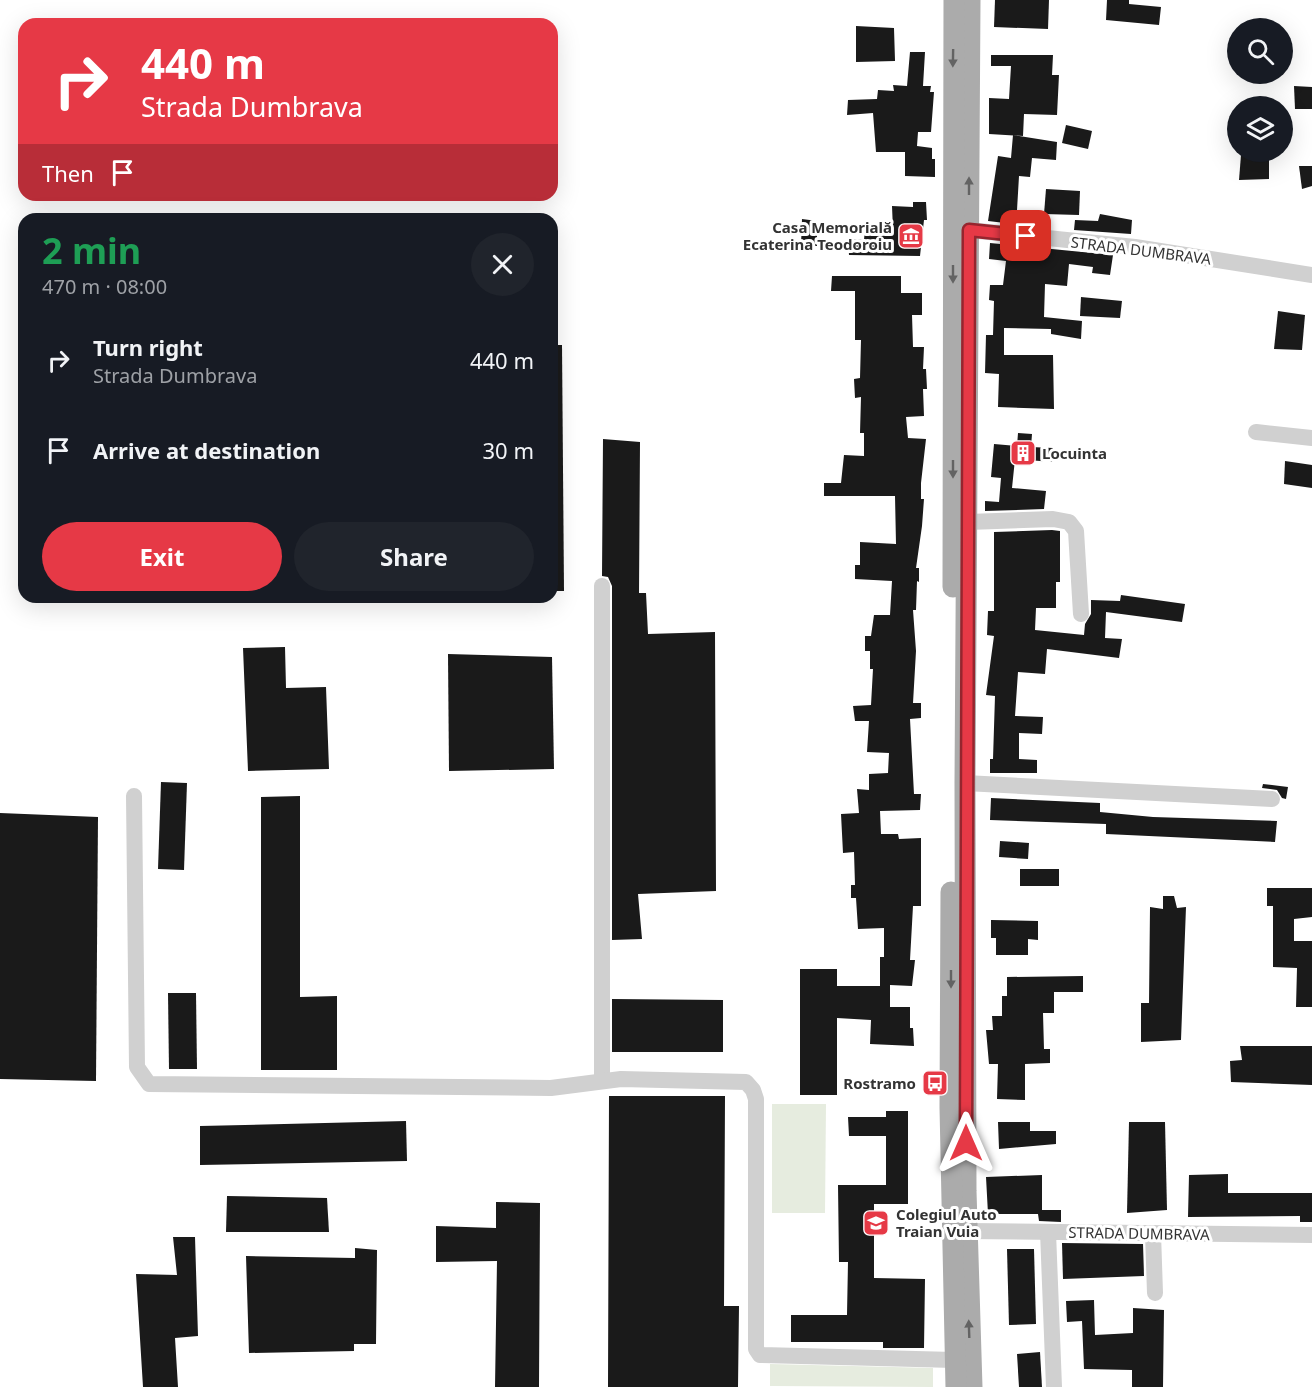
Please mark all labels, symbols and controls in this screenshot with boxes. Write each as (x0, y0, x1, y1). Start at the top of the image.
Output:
map controls (1227, 18, 1293, 162)
button: search (1227, 18, 1293, 84)
text: 440 m (141, 34, 265, 91)
icon: right (42, 42, 120, 120)
one-way arrow (948, 49, 958, 68)
text: Strada Dumbrava (141, 88, 363, 125)
button: layers (1227, 96, 1293, 162)
icon: arrive (106, 156, 139, 189)
text: Then (42, 158, 94, 188)
one-way arrow (965, 176, 974, 195)
pin (1000, 210, 1051, 261)
place label: Casa Memorială Ecaterina Teodoroiu (743, 217, 892, 254)
icon: arrive (1009, 219, 1042, 252)
museum icon: Casa Memorială Ecaterina Teodoroiu (896, 221, 926, 251)
text: 2 min (42, 226, 141, 275)
street label: STRADA DUMBRAVA (1070, 231, 1213, 269)
button: close (471, 233, 534, 296)
one-way arrow (948, 265, 958, 284)
text: 470 m · 08:00 (42, 273, 167, 300)
text: Turn right (93, 332, 203, 362)
icon: right (42, 344, 75, 377)
text: 440 m (470, 345, 534, 375)
text: Strada Dumbrava (93, 362, 257, 389)
icon: arrive (42, 434, 75, 467)
text: Arrive at destination (93, 435, 320, 465)
text: 30 m (483, 435, 534, 465)
building icon: Locuinta (1008, 438, 1038, 468)
place label: Locuinta (1042, 443, 1107, 463)
one-way arrow (948, 460, 958, 479)
button: Exit (42, 522, 282, 591)
button: Share (294, 522, 534, 591)
one-way arrow (946, 970, 956, 989)
bus stop icon: Rostramo (920, 1068, 950, 1098)
place label: Rostramo (843, 1073, 916, 1093)
position arrow (934, 1111, 998, 1175)
place label: Colegiul Auto Traian Vuia (896, 1204, 997, 1241)
school or university icon: Colegiul Auto Traian Vuia (861, 1208, 891, 1238)
street label: STRADA DUMBRAVA (1068, 1222, 1210, 1244)
one-way arrow (965, 1319, 974, 1338)

